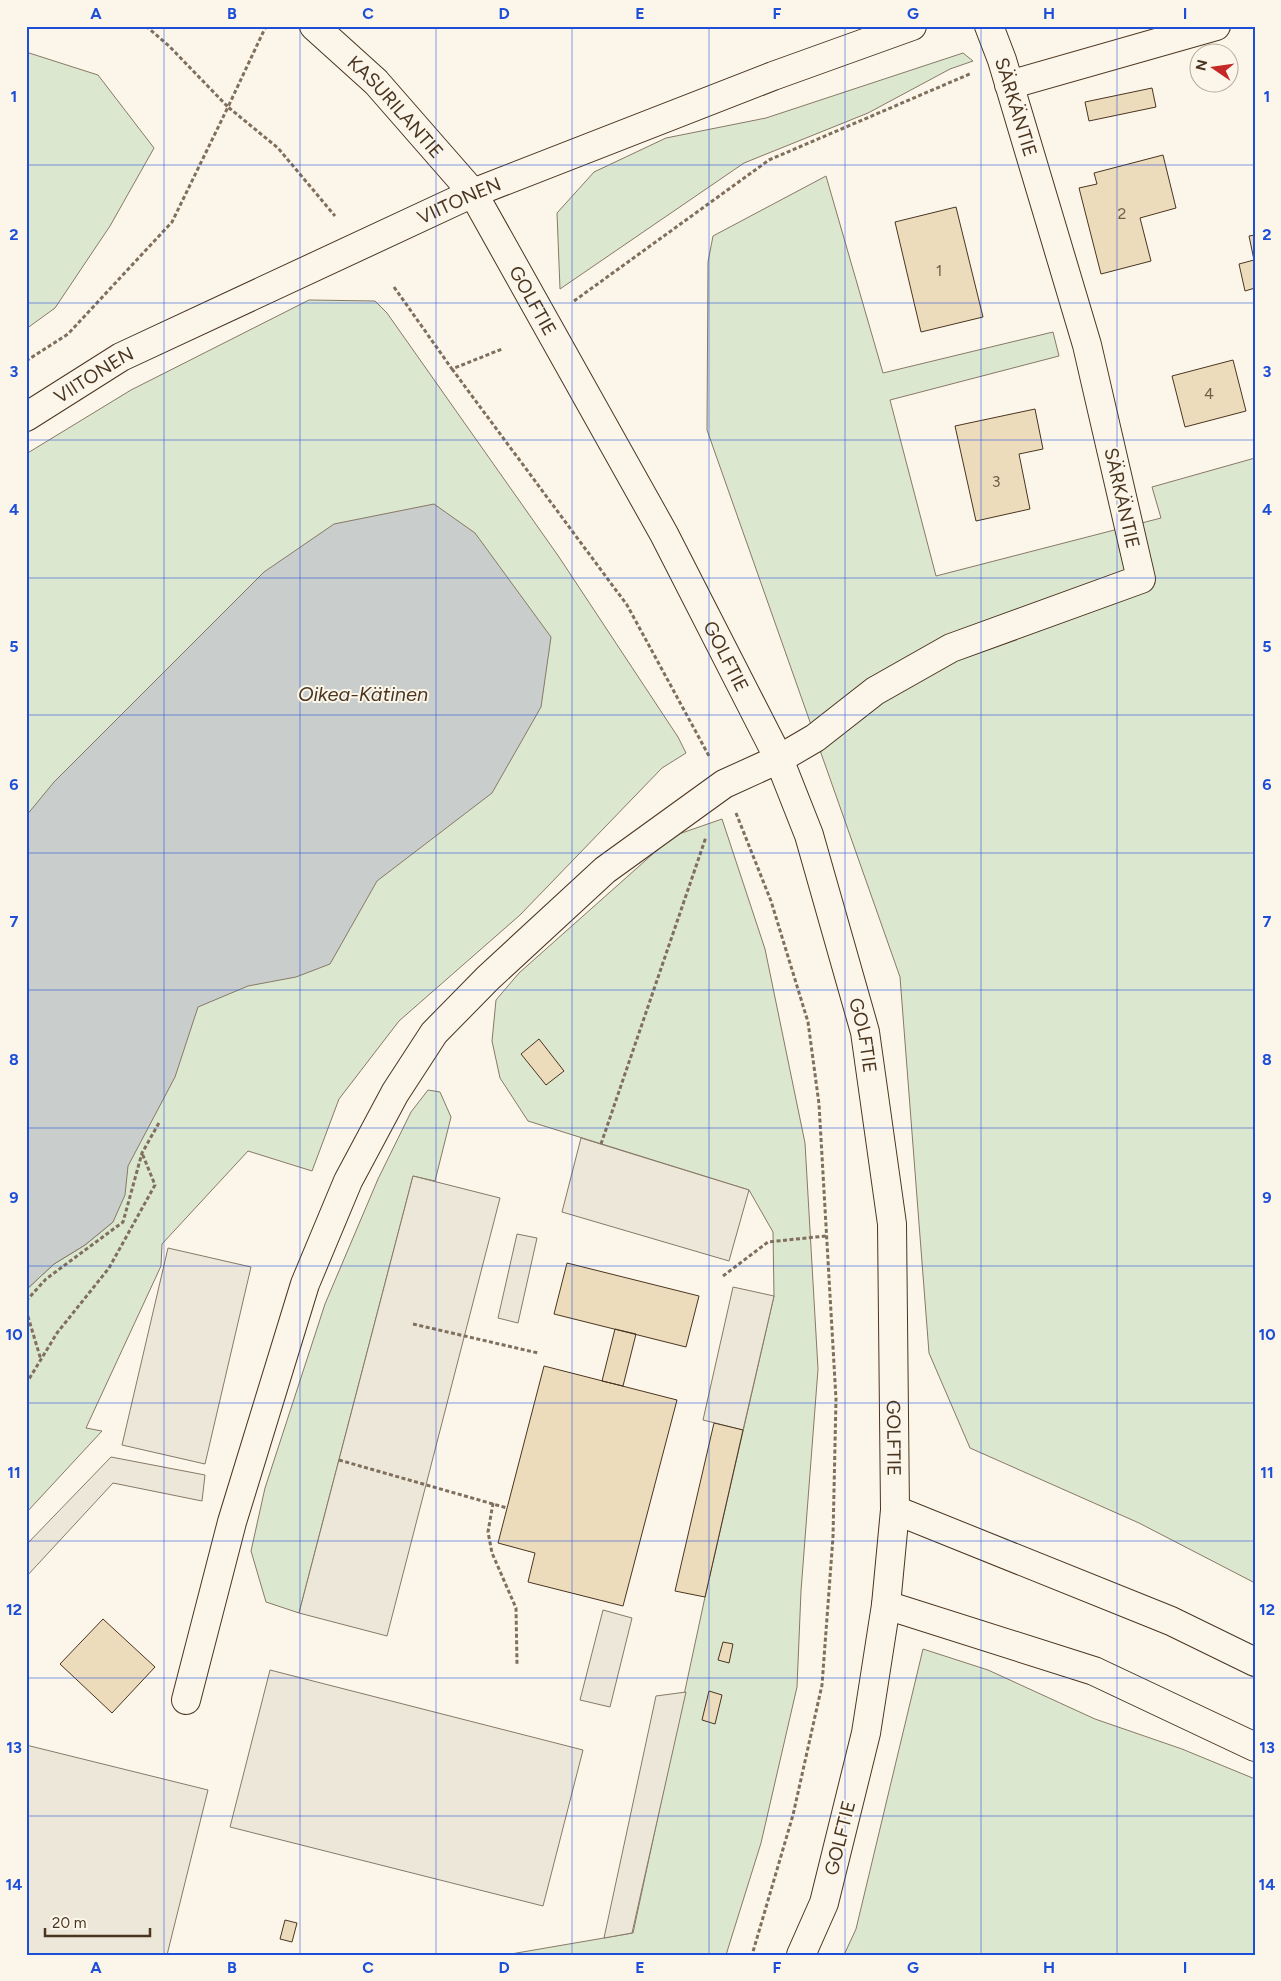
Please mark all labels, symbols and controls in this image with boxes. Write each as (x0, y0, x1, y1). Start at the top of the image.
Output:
text: A (90, 4, 102, 23)
text: B (227, 4, 237, 23)
text: C (362, 4, 374, 23)
text: D (498, 4, 510, 23)
text: E (635, 4, 645, 23)
text: F (773, 4, 782, 23)
text: G (907, 4, 919, 23)
text: H (1043, 4, 1055, 23)
text: I (1183, 4, 1187, 23)
north arrow (1188, 42, 1238, 92)
street label: KASURILANTIE (343, 51, 448, 163)
street label: SÄRKÄNTIE (990, 55, 1042, 159)
text: N (1192, 58, 1211, 72)
text: 1 (11, 87, 17, 106)
text: 1 (1264, 87, 1270, 106)
street label: VIITONEN (413, 172, 504, 229)
house number: 2 (1118, 204, 1126, 223)
text: 2 (9, 225, 19, 244)
text: 2 (1262, 225, 1272, 244)
street label: GOLFTIE (504, 261, 562, 339)
house number: 1 (936, 261, 942, 280)
street label: VIITONEN (50, 341, 137, 408)
text: 3 (10, 362, 19, 381)
text: 3 (1263, 362, 1272, 381)
house number: 4 (1204, 384, 1214, 403)
street label: SÄRKÄNTIE (1099, 445, 1145, 551)
house number: 3 (992, 472, 1000, 491)
text: 4 (9, 500, 19, 519)
text: 4 (1262, 500, 1272, 519)
street label: GOLFTIE (699, 617, 754, 695)
text: 5 (9, 637, 19, 656)
text: 5 (1262, 637, 1272, 656)
water label: Oikea-Kätinen (298, 682, 428, 706)
text: 6 (9, 775, 19, 794)
text: 6 (1262, 775, 1272, 794)
text: 7 (10, 912, 19, 931)
text: 7 (1263, 912, 1272, 931)
street label: GOLFTIE (844, 995, 882, 1074)
text: 8 (9, 1050, 19, 1069)
text: 8 (1262, 1050, 1272, 1069)
text: 9 (9, 1188, 19, 1207)
text: 9 (1262, 1188, 1272, 1207)
text: 10 (5, 1325, 23, 1344)
text: 10 (1258, 1325, 1276, 1344)
street label: GOLFTIE (882, 1400, 906, 1476)
text: 11 (7, 1463, 21, 1482)
text: 11 (1260, 1463, 1274, 1482)
text: 12 (6, 1600, 22, 1619)
text: 12 (1259, 1600, 1275, 1619)
text: 13 (6, 1738, 22, 1757)
text: 13 (1259, 1738, 1275, 1757)
street label: GOLFTIE (820, 1798, 860, 1878)
text: 14 (6, 1875, 22, 1894)
text: 14 (1259, 1875, 1275, 1894)
scale bar (45, 1906, 150, 1938)
text: 20 m (52, 1914, 86, 1932)
text: A (90, 1958, 102, 1977)
text: B (227, 1958, 237, 1977)
text: C (362, 1958, 374, 1977)
text: D (498, 1958, 510, 1977)
text: E (635, 1958, 645, 1977)
text: F (773, 1958, 782, 1977)
text: G (907, 1958, 919, 1977)
text: H (1043, 1958, 1055, 1977)
text: I (1183, 1958, 1187, 1977)

